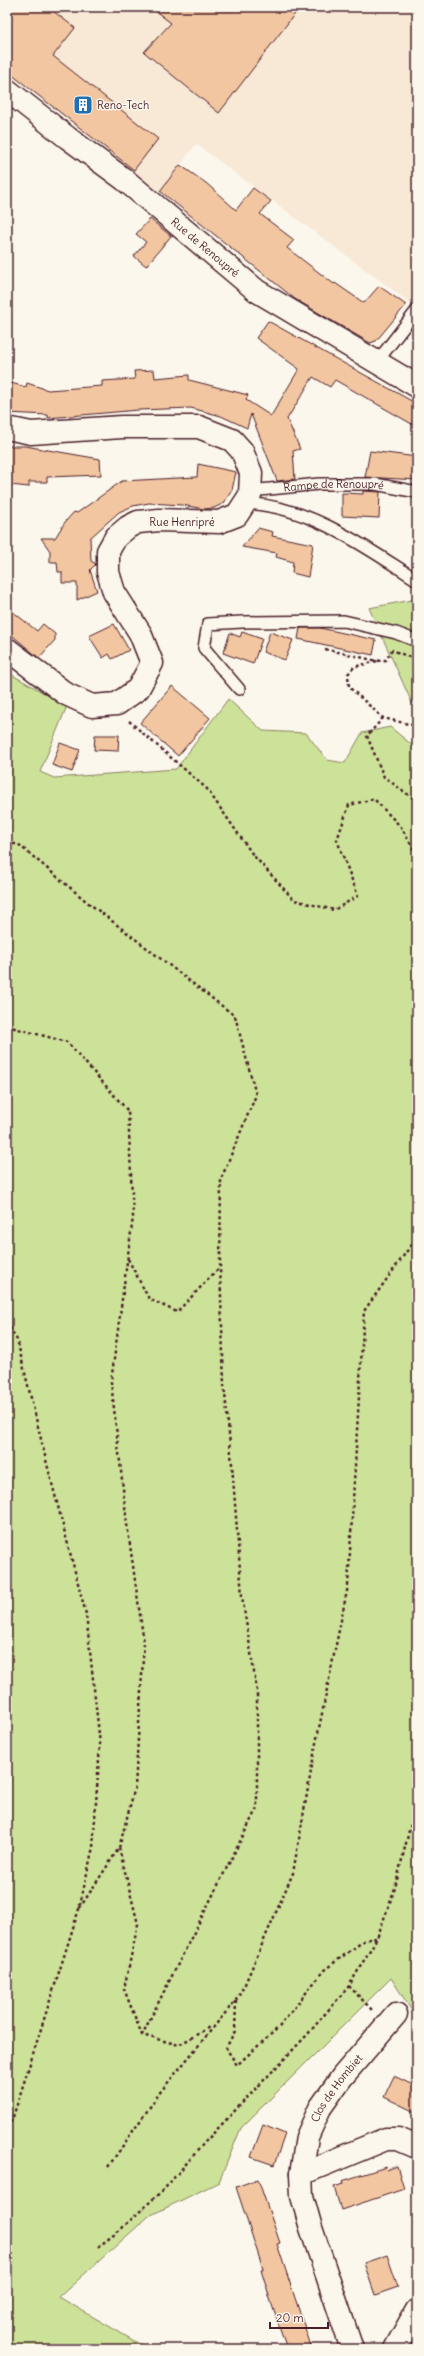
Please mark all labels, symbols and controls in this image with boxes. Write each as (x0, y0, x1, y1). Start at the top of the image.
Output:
building icon: Reno-Tech (72, 94, 94, 116)
place label: Reno-Tech (97, 98, 149, 112)
street label: Rue de Renoupré (168, 215, 242, 280)
street label: Rampe de Renoupré (283, 477, 385, 495)
street label: Rue Henripré (149, 515, 215, 529)
street label: Clos de Hombiet (308, 2051, 366, 2124)
scale bar (270, 2304, 328, 2330)
text: 20 m (276, 2310, 304, 2325)

